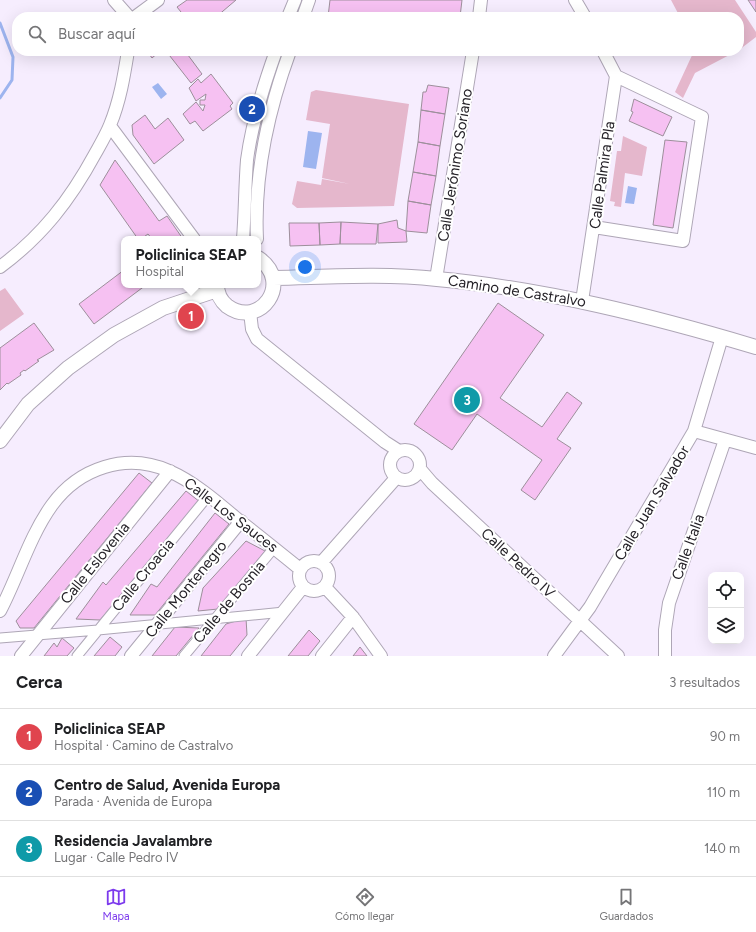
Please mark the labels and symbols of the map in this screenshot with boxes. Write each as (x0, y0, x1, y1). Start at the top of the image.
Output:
street label: Calle Jerónimo Soriano (434, 87, 476, 243)
pin: 2 (239, 94, 265, 124)
street label: Calle Palmira Pla (586, 120, 618, 230)
your location (295, 257, 315, 277)
street label: Camino de Castralvo (447, 271, 588, 311)
pin: 1 (178, 301, 204, 331)
pin: 3 (454, 385, 480, 415)
street label: Calle Juan Salvador (611, 442, 693, 564)
street label: Calle Los Sauces (181, 474, 281, 556)
street label: Calle Italia (668, 512, 708, 582)
street label: Calle Eslovenia (57, 518, 133, 608)
street label: Calle Pedro IV (477, 524, 559, 602)
street label: Calle Croacia (108, 535, 178, 615)
street label: Calle Montenegro (141, 537, 231, 641)
street label: Calle de Bosnia (189, 557, 269, 647)

